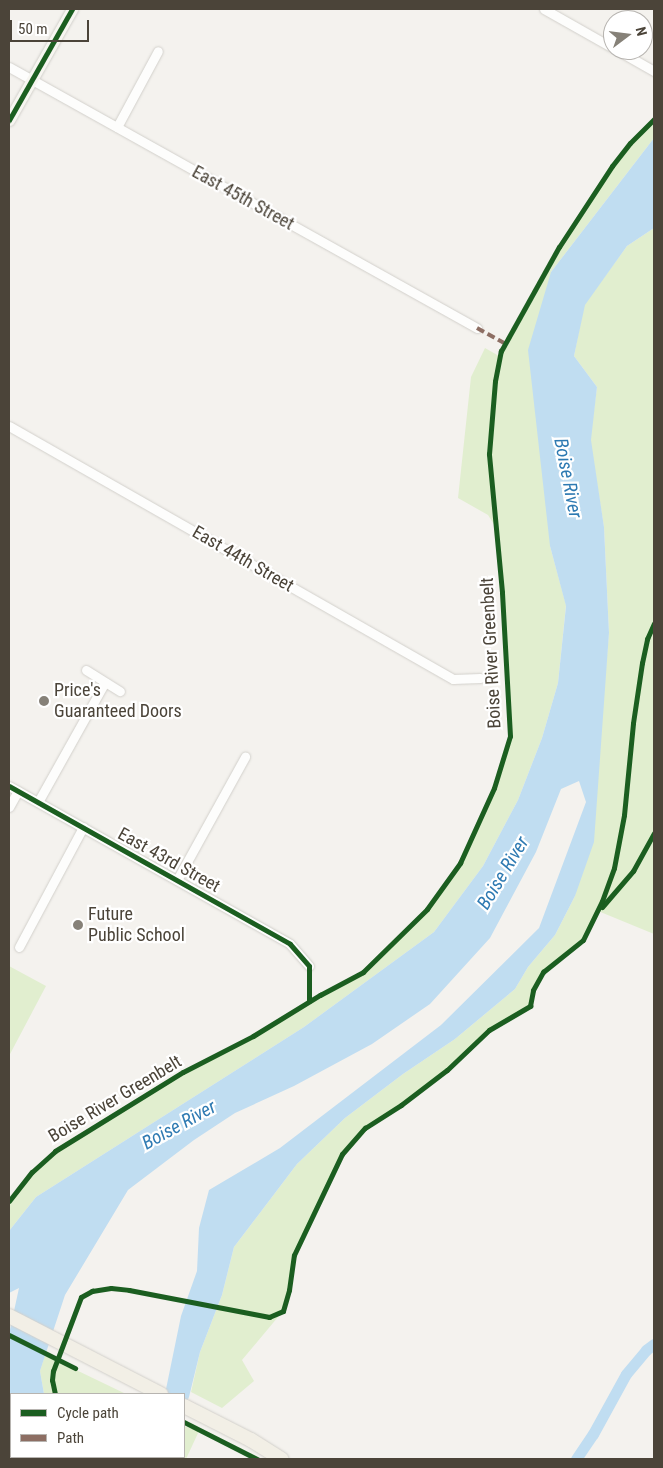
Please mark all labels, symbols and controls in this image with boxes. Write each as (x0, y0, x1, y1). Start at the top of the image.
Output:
scale bar (12, 10, 91, 42)
north arrow (603, 10, 653, 60)
text: 50 m (18, 20, 48, 38)
text: N (633, 25, 650, 38)
street label: East 45th Street (188, 161, 298, 235)
water label: Boise River (549, 436, 587, 520)
street label: East 44th Street (189, 521, 297, 597)
street label: Boise River Greenbelt (476, 577, 506, 729)
place label: Price's Guaranteed Doors (54, 680, 182, 722)
marker: Price's Guaranteed Doors (38, 695, 50, 707)
street label: East 43rd Street (114, 823, 224, 897)
water label: Boise River (472, 832, 534, 914)
place label: Future Public School (88, 904, 185, 946)
marker: Future Public School (72, 919, 84, 931)
street label: Boise River Greenbelt (45, 1051, 185, 1147)
water label: Boise River (138, 1095, 220, 1155)
legend (10, 1393, 185, 1458)
text: Cycle path (57, 1404, 119, 1422)
text: Path (57, 1429, 84, 1447)

